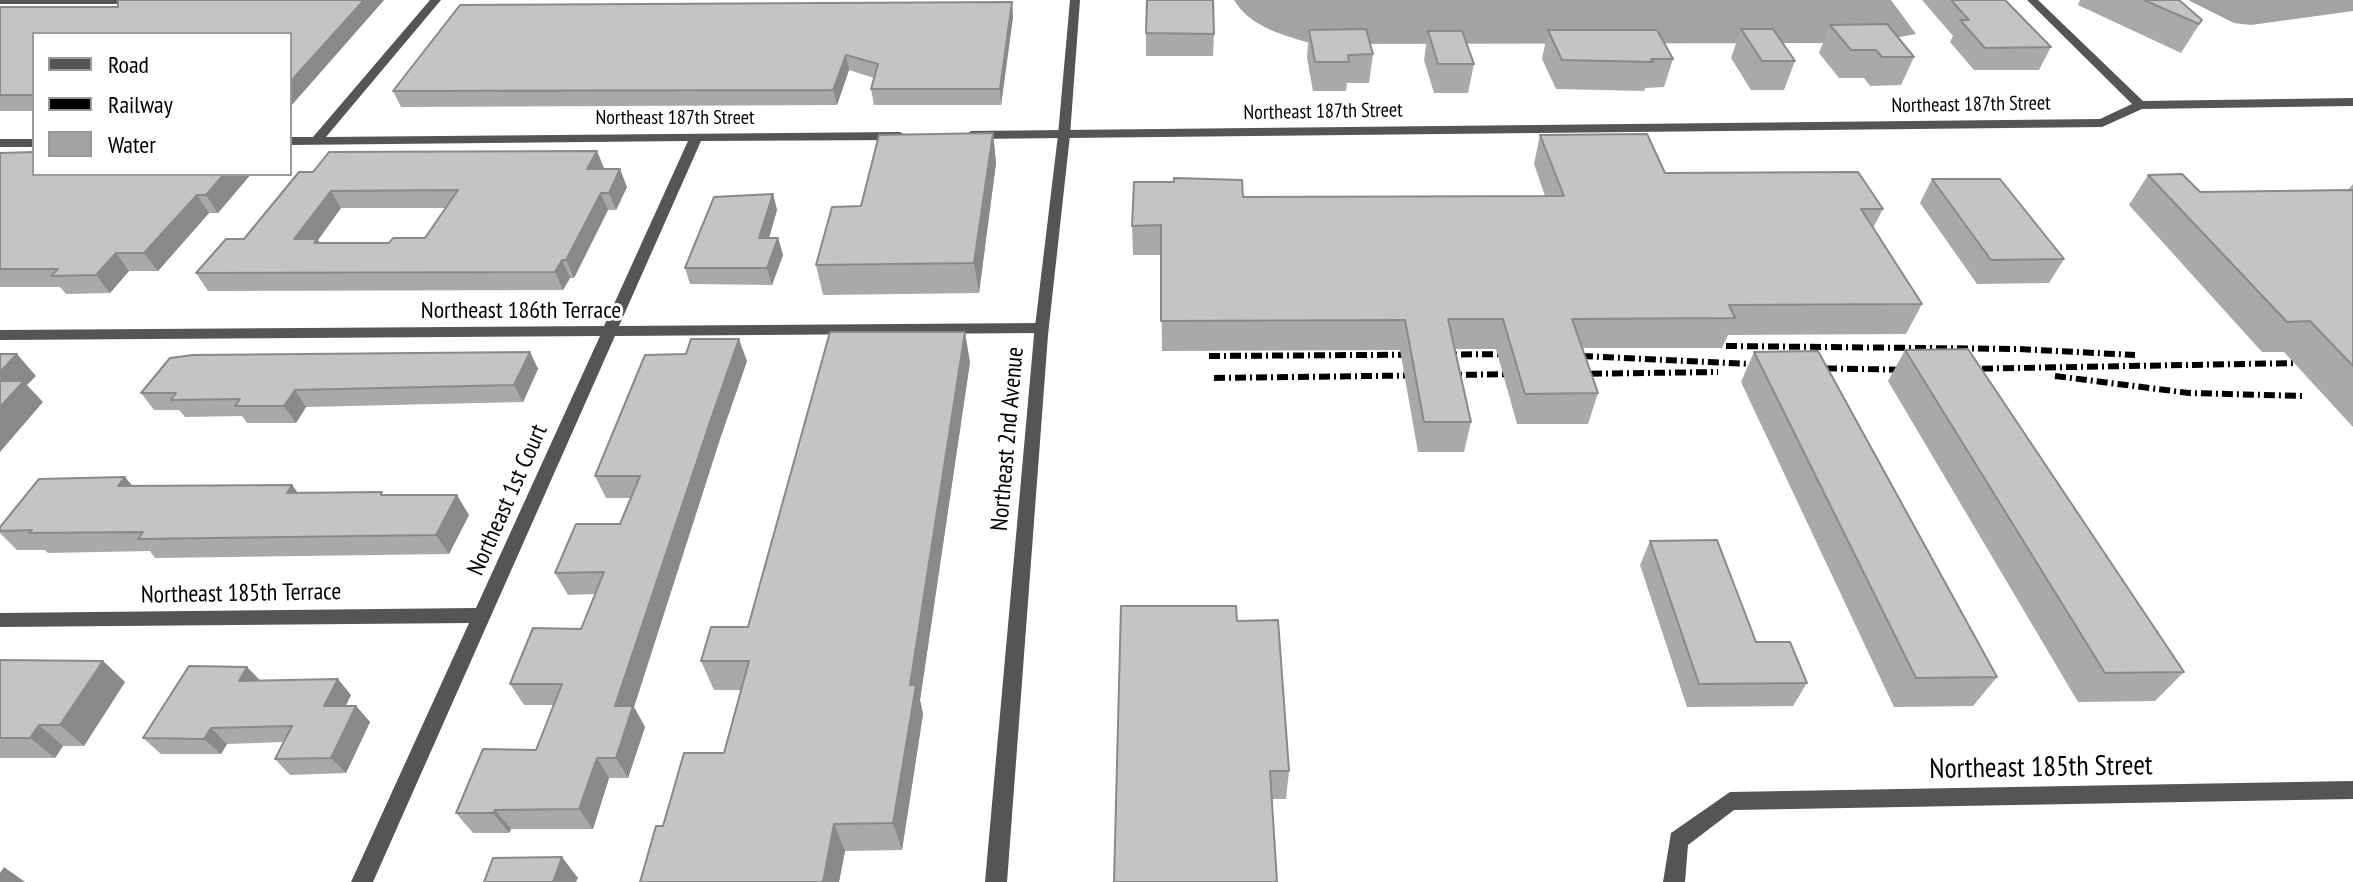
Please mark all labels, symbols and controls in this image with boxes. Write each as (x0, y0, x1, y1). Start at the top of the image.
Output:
legend (32, 32, 292, 176)
text: Road (108, 49, 149, 80)
text: Railway (108, 89, 173, 120)
street label: Northeast 187th Street (1891, 92, 2051, 118)
street label: Northeast 187th Street (1243, 99, 1403, 125)
street label: Northeast 187th Street (595, 106, 755, 130)
text: Water (108, 129, 156, 160)
street label: Northeast 186th Terrace (421, 297, 621, 325)
street label: Northeast 2nd Avenue (986, 346, 1030, 532)
street label: Northeast 1st Court (462, 420, 554, 580)
street label: Northeast 185th Terrace (141, 578, 341, 610)
street label: Northeast 185th Street (1929, 749, 2153, 787)

